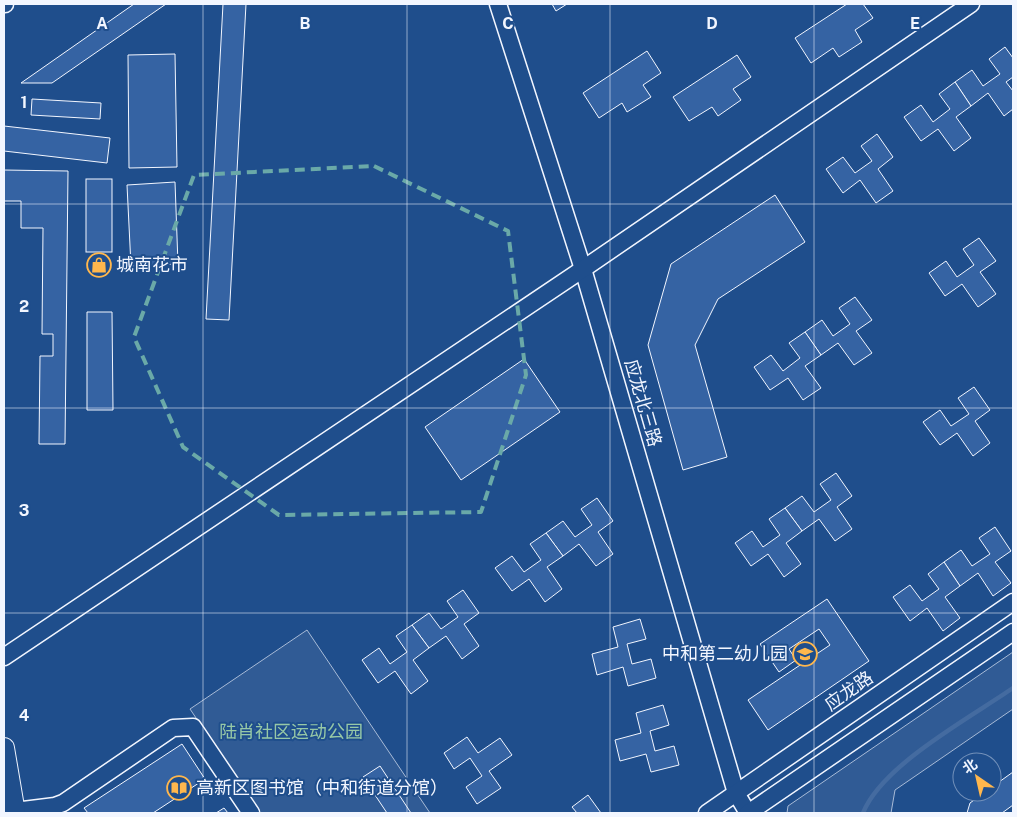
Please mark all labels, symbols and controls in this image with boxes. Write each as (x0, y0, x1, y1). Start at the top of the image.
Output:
text: A (96, 14, 108, 33)
text: B (300, 14, 311, 33)
text: C (502, 14, 514, 33)
text: D (706, 14, 718, 33)
text: E (910, 14, 920, 33)
text: 1 (21, 93, 27, 112)
shop icon: 城南花市 (86, 252, 112, 278)
place label: 城南花市 (116, 254, 188, 275)
text: 2 (19, 297, 29, 316)
street label: 应龙北三路 (621, 357, 666, 449)
text: 3 (19, 501, 29, 520)
school or university icon: 中和第二幼儿园 (792, 641, 818, 667)
place label: 中和第二幼儿园 (662, 643, 788, 664)
street label: 应龙路 (821, 667, 877, 715)
text: 4 (19, 706, 30, 725)
park label: 陆肖社区运动公园 (219, 721, 363, 742)
north arrow (952, 752, 1002, 802)
text: 北 (959, 756, 980, 777)
library icon: 高新区图书馆（中和街道分馆） (166, 775, 192, 801)
place label: 高新区图书馆（中和街道分馆） (196, 777, 448, 798)

